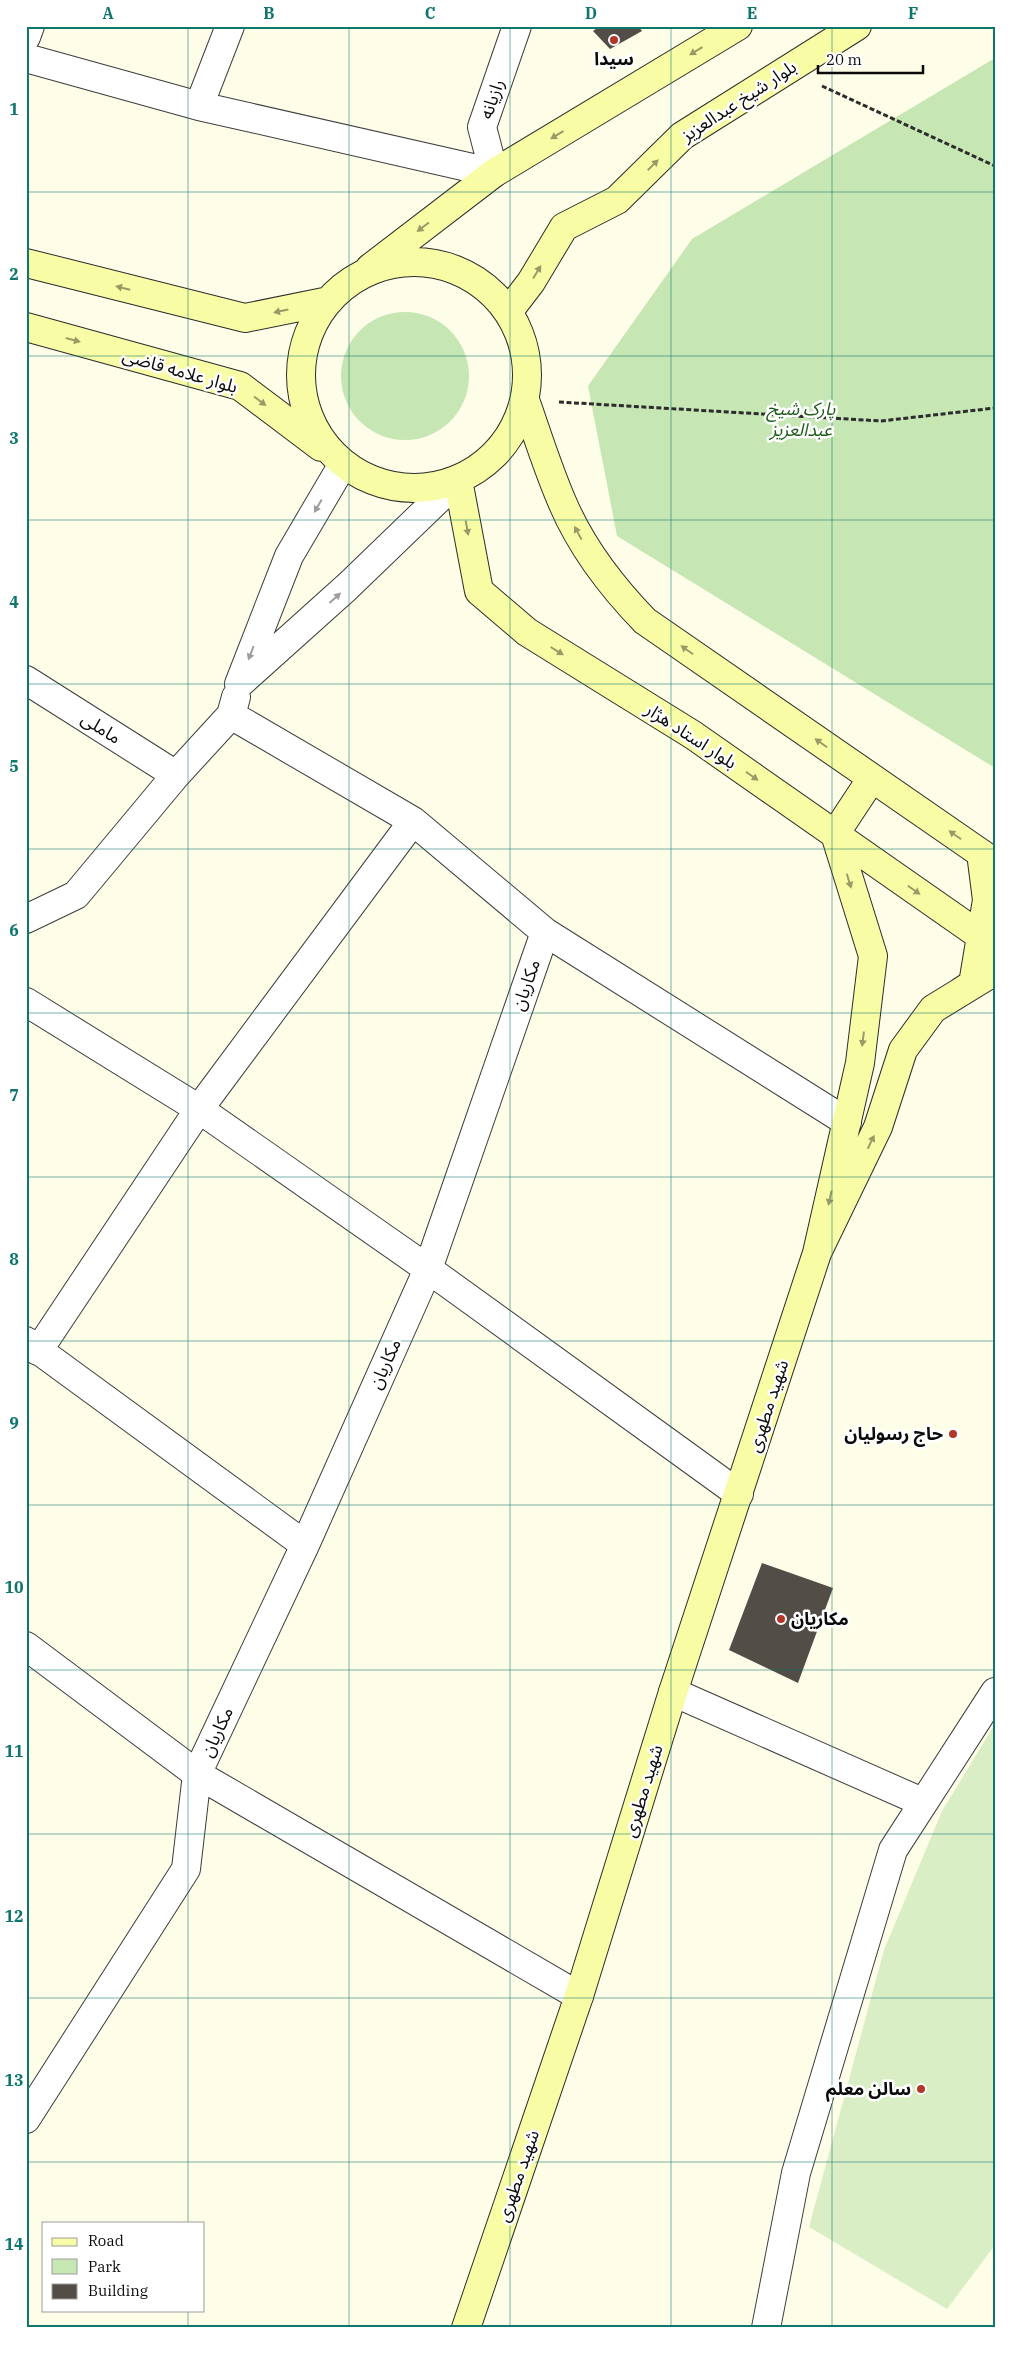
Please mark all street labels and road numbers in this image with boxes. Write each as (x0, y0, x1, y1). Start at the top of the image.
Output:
street label: بلوار شیخ عبدالعزیز (676, 55, 802, 149)
street label: رازیانه (474, 76, 509, 122)
street label: بلوار علامه قاضی (120, 343, 240, 398)
street label: بلوار استاد هژار (640, 697, 741, 774)
street label: ماملی (77, 706, 126, 749)
street label: مکاریان (506, 956, 545, 1014)
street label: مکاریان (363, 1335, 406, 1393)
street label: شهید مطهری (742, 1357, 793, 1455)
street label: مکاریان (195, 1703, 238, 1761)
street label: شهید مطهری (618, 1742, 668, 1840)
street label: شهید مطهری (491, 2127, 544, 2225)

